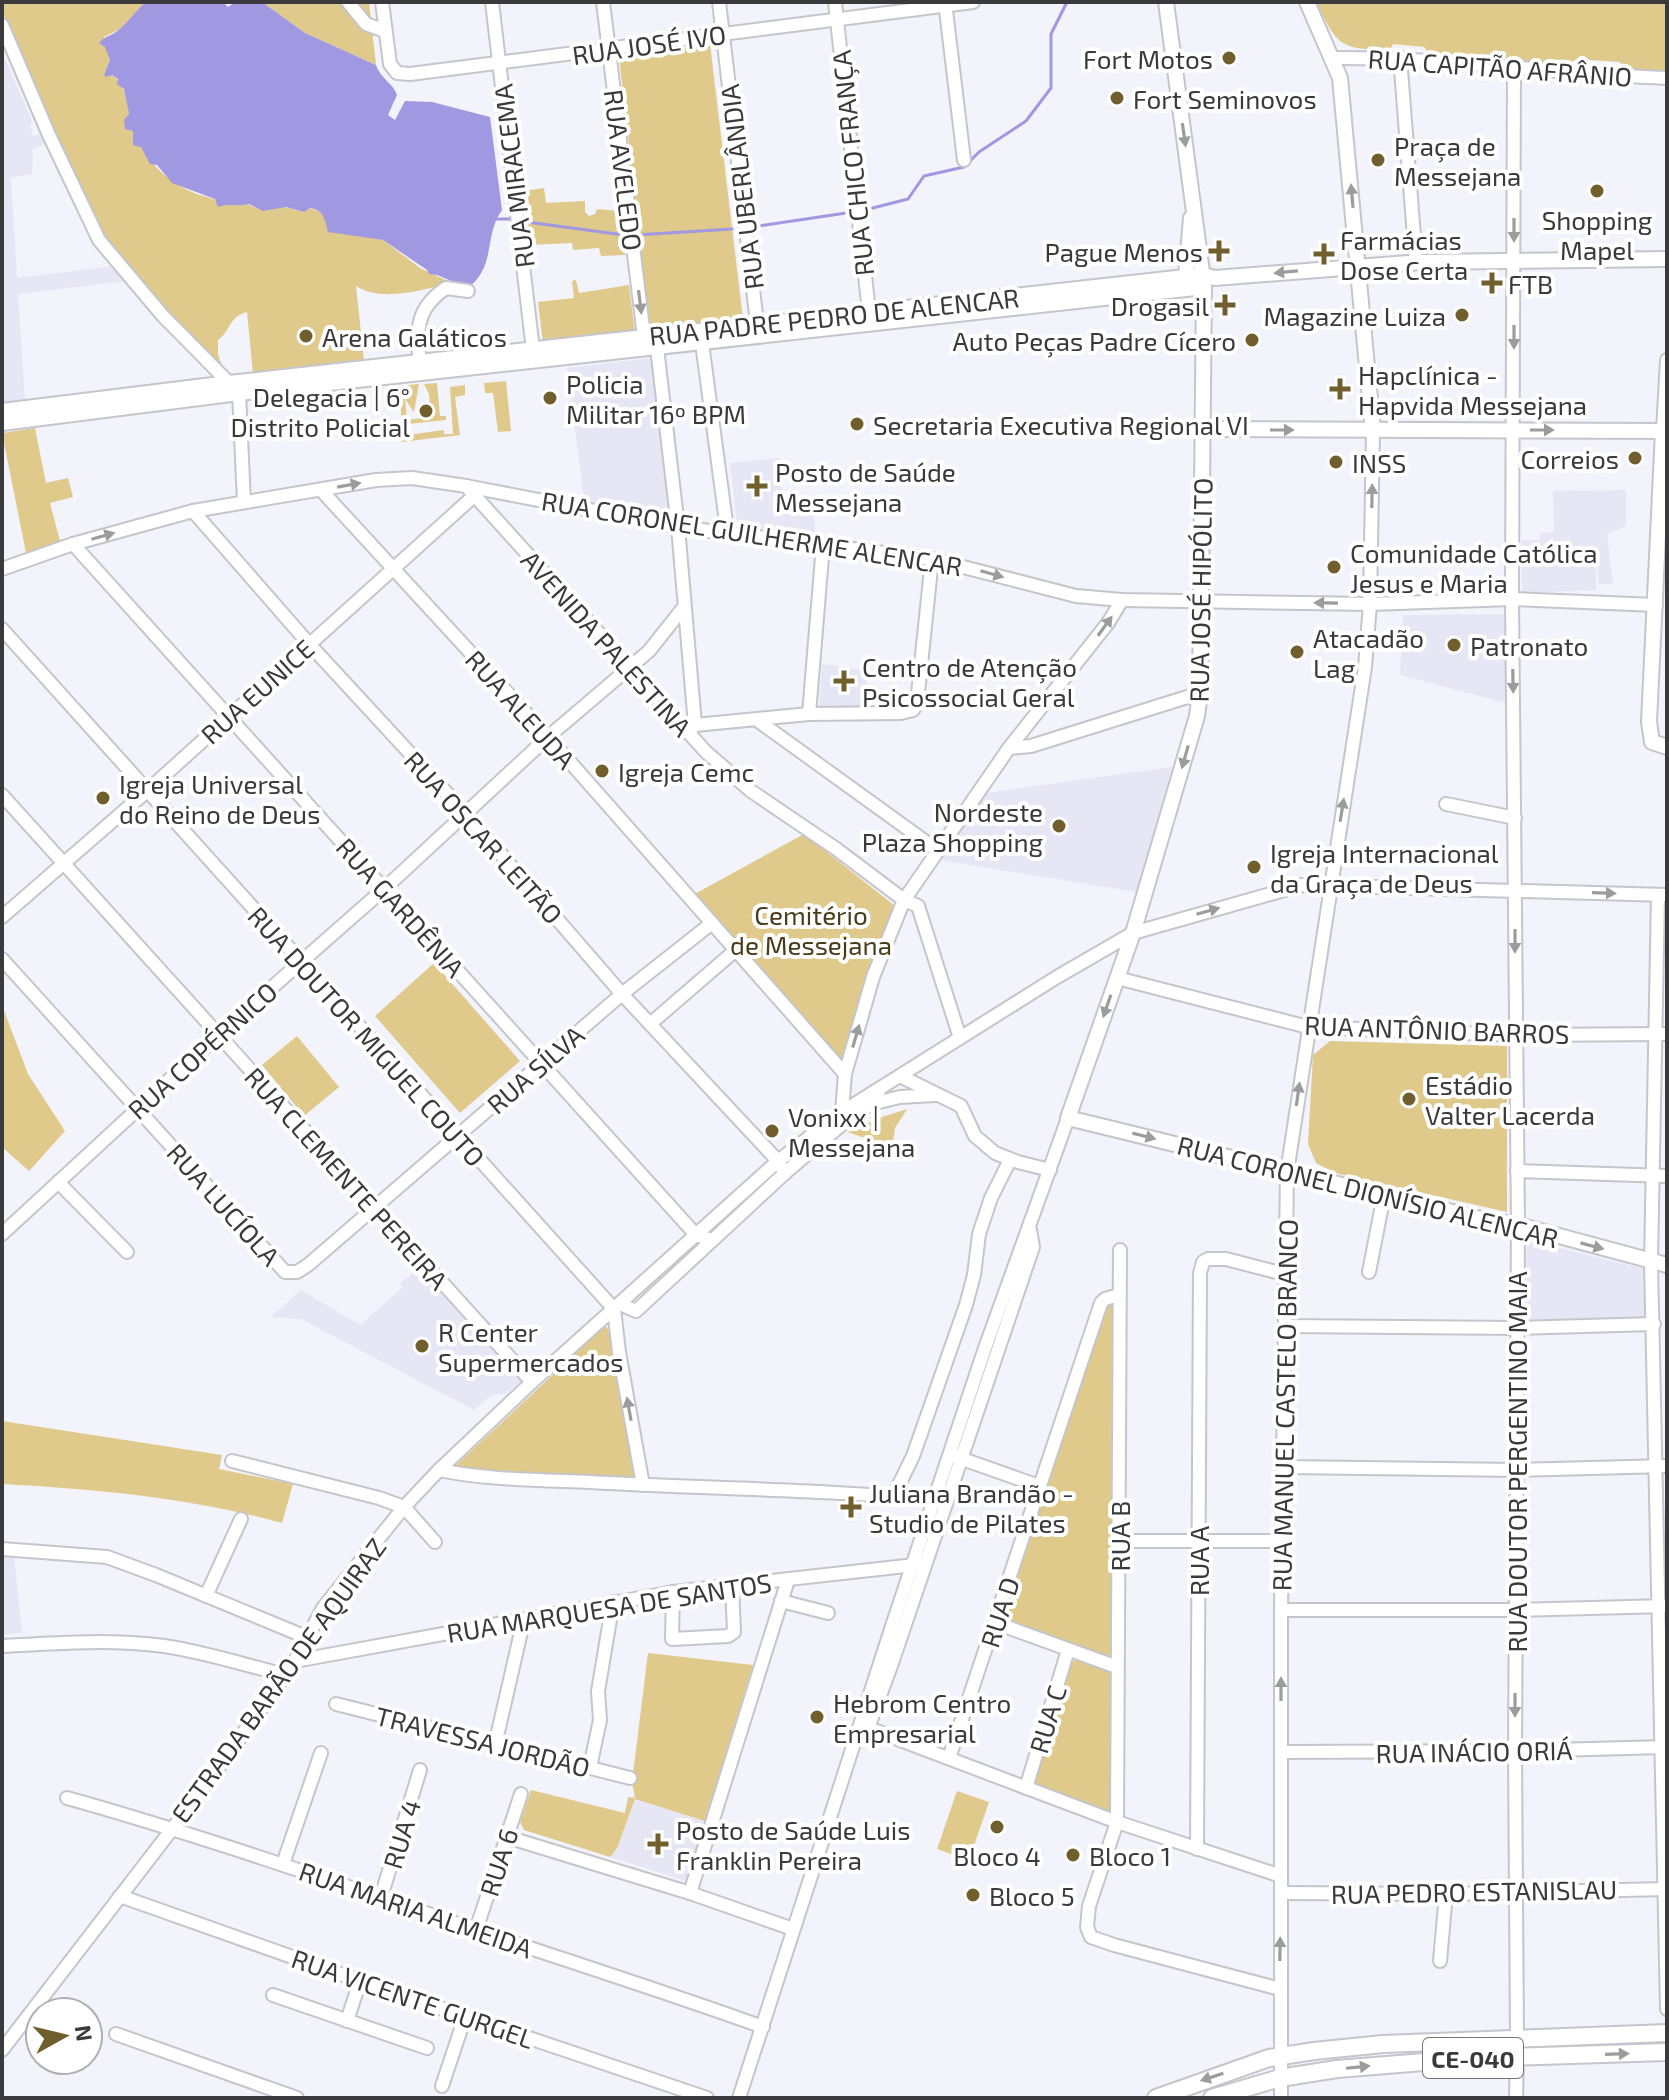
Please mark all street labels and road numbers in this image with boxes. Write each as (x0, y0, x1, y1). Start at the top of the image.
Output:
street label: RUA JOSÉ IVO (570, 18, 728, 70)
street label: RUA CAPITÃO AFRÂNIO (1367, 42, 1633, 92)
street label: RUA CHICO FRANÇA (825, 48, 881, 277)
street label: RUA MIRACEMA (486, 82, 540, 270)
street label: RUA UBERLÂNDIA (713, 82, 769, 292)
street label: RUA AVELEDO (599, 88, 649, 252)
street label: RUA PADRE PEDRO DE ALENCAR (647, 281, 1021, 351)
street label: RUA JOSÉ HIPÓLITO (1183, 478, 1217, 702)
street label: RUA CORONEL GUILHERME ALENCAR (540, 484, 964, 582)
street label: AVENIDA PALESTINA (516, 544, 698, 742)
street label: RUA EUNICE (194, 632, 320, 750)
street label: RUA ALEUDA (460, 643, 582, 775)
street label: RUA OSCAR LEITÃO (398, 744, 570, 930)
street label: RUA GARDÊNIA (330, 831, 472, 983)
street label: RUA DOUTOR MIGUEL COUTO (242, 900, 492, 1172)
street label: RUA COPÉRNICO (121, 975, 283, 1125)
street label: RUA ANTÔNIO BARROS (1304, 1009, 1570, 1049)
street label: RUA SÍLVA (480, 1018, 590, 1120)
street label: RUA CLEMENTE PEREIRA (239, 1061, 455, 1295)
street label: RUA CORONEL DIONÍSIO ALENCAR (1174, 1129, 1562, 1253)
street label: RUA LUCÍOLA (161, 1137, 287, 1271)
street label: RUA MANUEL CASTELO BRANCO (1265, 1219, 1303, 1591)
street label: RUA DOUTOR PERGENTINO MAIA (1501, 1271, 1532, 1653)
street label: RUA B (1104, 1501, 1135, 1571)
street label: RUA A (1183, 1526, 1214, 1596)
street label: ESTRADA BARÃO DE AQUIRAZ (164, 1532, 392, 1828)
street label: RUA MARQUESA DE SANTOS (444, 1566, 774, 1648)
street label: RUA D (973, 1573, 1025, 1651)
street label: RUA C (1022, 1681, 1072, 1757)
street label: TRAVESSA JORDÃO (373, 1699, 593, 1783)
street label: RUA INÁCIO ORIÁ (1375, 1734, 1573, 1768)
street label: RUA 4 (376, 1796, 426, 1872)
street label: RUA 6 (473, 1824, 523, 1900)
street label: RUA MARIA ALMEIDA (295, 1855, 537, 1963)
street label: RUA PEDRO ESTANISLAU (1331, 1873, 1617, 1909)
street label: RUA VICENTE GURGEL (288, 1942, 538, 2054)
road number: CE-040 (1423, 2038, 1523, 2078)

